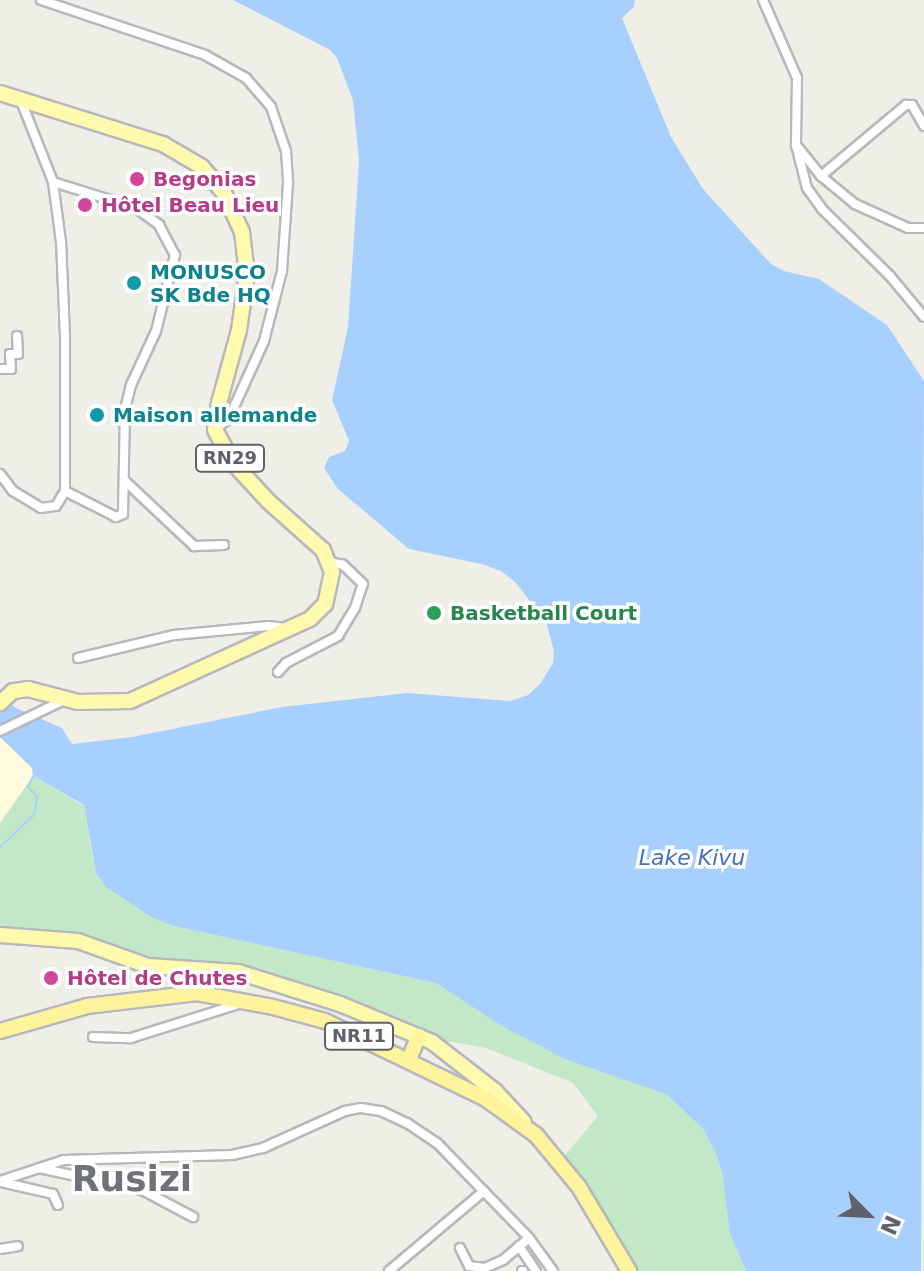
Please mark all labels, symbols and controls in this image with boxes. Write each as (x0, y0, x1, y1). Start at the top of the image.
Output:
place label: Begonias (153, 167, 256, 191)
marker: Begonias (128, 170, 146, 188)
place label: Hôtel Beau Lieu (101, 193, 279, 217)
marker: Hôtel Beau Lieu (76, 196, 94, 214)
place label: MONUSCO SK Bde HQ (150, 260, 271, 307)
marker: MONUSCO SK Bde HQ (125, 274, 143, 292)
place label: Maison allemande (113, 403, 317, 427)
marker: Maison allemande (88, 406, 106, 424)
road number: RN29 (194, 444, 266, 472)
place label: Basketball Court (450, 601, 637, 625)
marker: Basketball Court (425, 604, 443, 622)
water label: Lake Kivu (639, 845, 745, 871)
place label: Hôtel de Chutes (67, 966, 247, 990)
marker: Hôtel de Chutes (42, 969, 60, 987)
road number: NR11 (323, 1022, 395, 1050)
district label: Rusizi (72, 1157, 192, 1201)
north arrow (828, 1175, 908, 1255)
text: N (875, 1211, 906, 1238)

